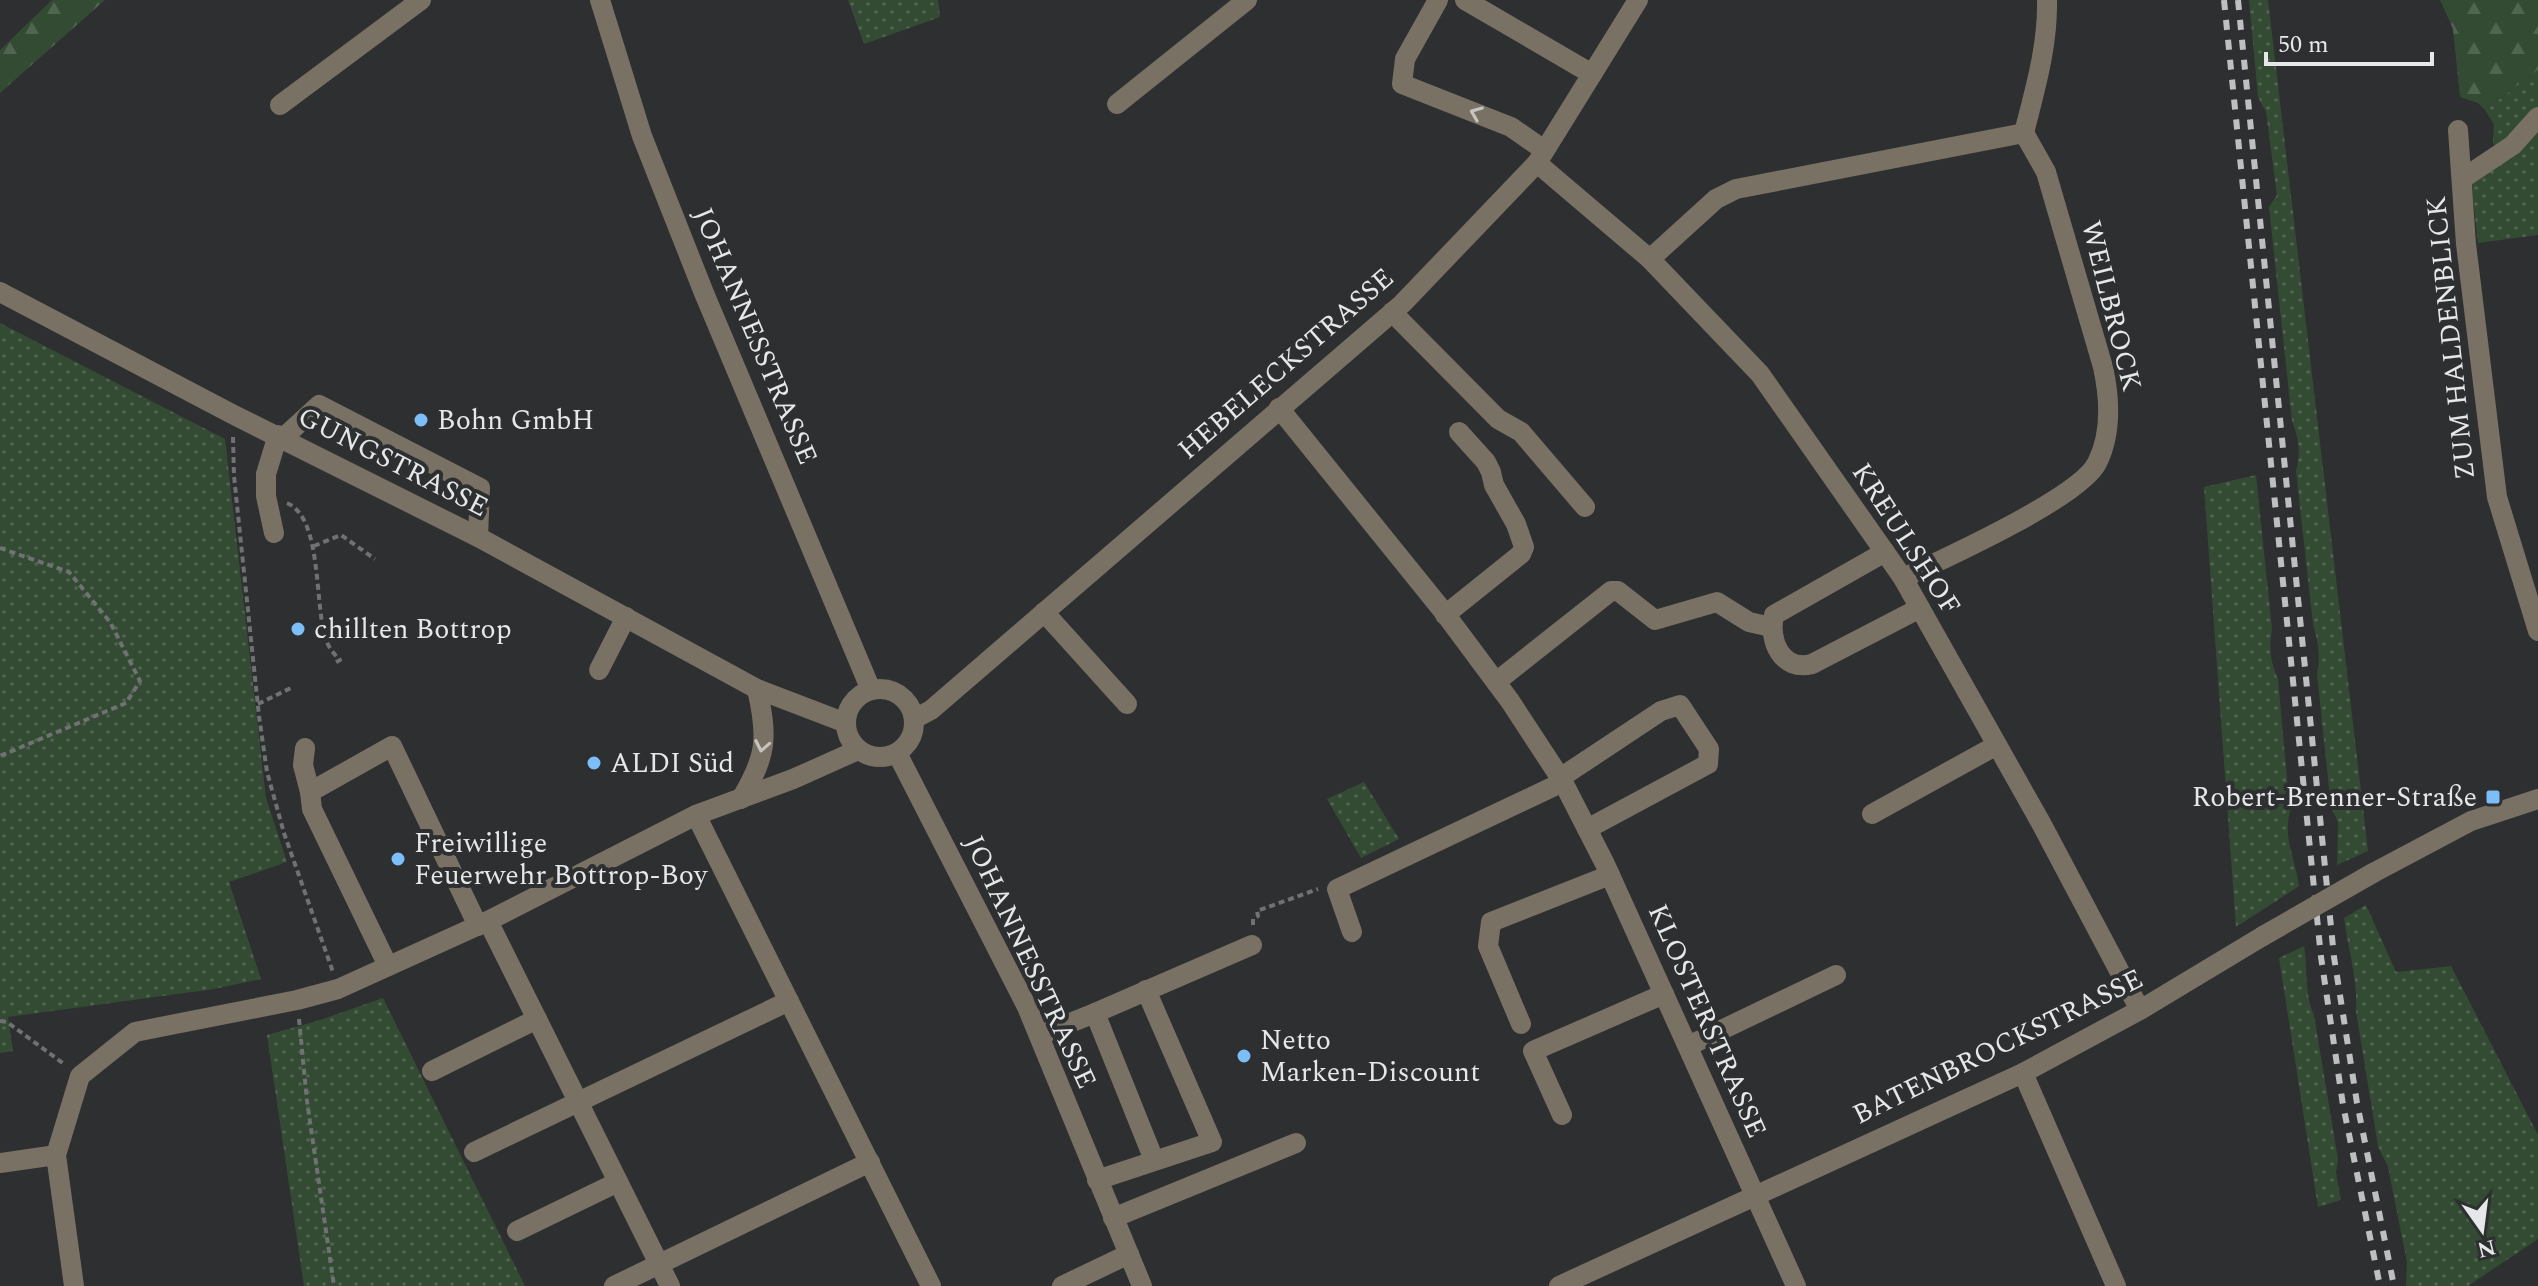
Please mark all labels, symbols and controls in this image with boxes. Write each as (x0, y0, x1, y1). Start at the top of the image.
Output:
scale bar (2266, 16, 2432, 66)
text: 50 m (2278, 27, 2329, 63)
one-way arrow (1470, 106, 1484, 123)
street label: ZUM HALDENBLICK (2415, 194, 2487, 482)
street label: JOHANNESSTRASSE (681, 201, 829, 471)
street label: WEILBROCK (2069, 216, 2153, 396)
street label: HEBELECKSTRASSE (1168, 258, 1404, 470)
street label: GUNGSTRASSE (290, 395, 496, 529)
place label: Bohn GmbH (437, 399, 594, 442)
marker: Bohn GmbH (412, 411, 430, 429)
street label: KREULSHOF (1840, 454, 1972, 624)
place label: chillten Bottrop (314, 608, 512, 651)
marker: chillten Bottrop (289, 620, 307, 638)
one-way arrow (754, 738, 771, 752)
place label: ALDI Süd (610, 742, 734, 785)
marker: ALDI Süd (585, 754, 603, 772)
place label: Robert-Brenner-Straße (2192, 776, 2477, 819)
marker: Robert-Brenner-Straße (2484, 788, 2502, 806)
place label: Freiwillige Feuerwehr Bottrop-Boy (414, 822, 709, 897)
street label: JOHANNESSTRASSE (952, 828, 1108, 1096)
marker: Freiwillige Feuerwehr Bottrop-Boy (389, 850, 407, 868)
street label: KLOSTERSTRASSE (1636, 897, 1778, 1145)
street label: BATENBROCKSTRASSE (1845, 958, 2151, 1136)
place label: Netto Marken-Discount (1260, 1019, 1480, 1094)
marker: Netto Marken-Discount (1235, 1047, 1253, 1065)
north arrow (2442, 1190, 2522, 1270)
text: N (2474, 1230, 2499, 1266)

